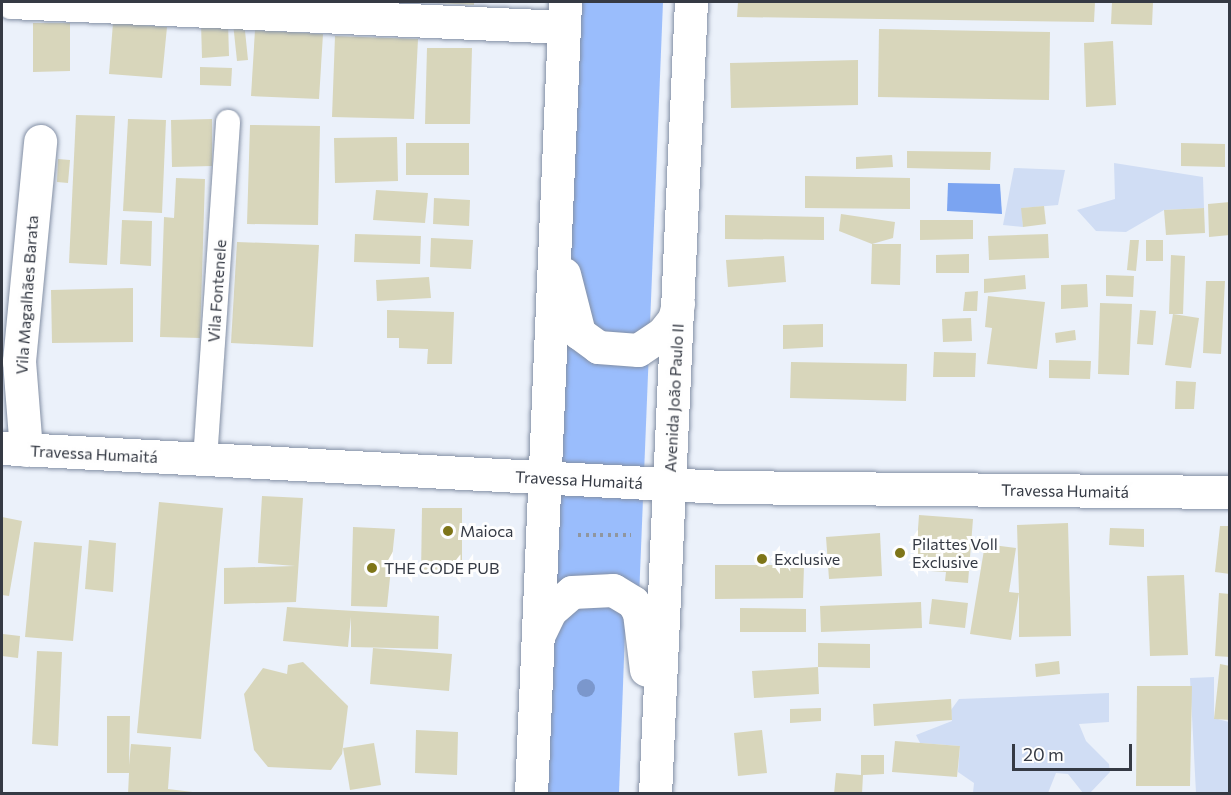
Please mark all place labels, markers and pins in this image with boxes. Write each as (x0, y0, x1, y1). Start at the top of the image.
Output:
place label: Maioca (460, 521, 513, 541)
marker: Maioca (441, 524, 455, 538)
place label: Pilattes Voll Exclusive (912, 534, 998, 572)
marker: Pilattes Voll Exclusive (893, 546, 907, 560)
place label: Exclusive (774, 549, 840, 569)
marker: Exclusive (755, 552, 769, 566)
place label: THE CODE PUB (384, 558, 499, 578)
marker: THE CODE PUB (365, 561, 379, 575)

